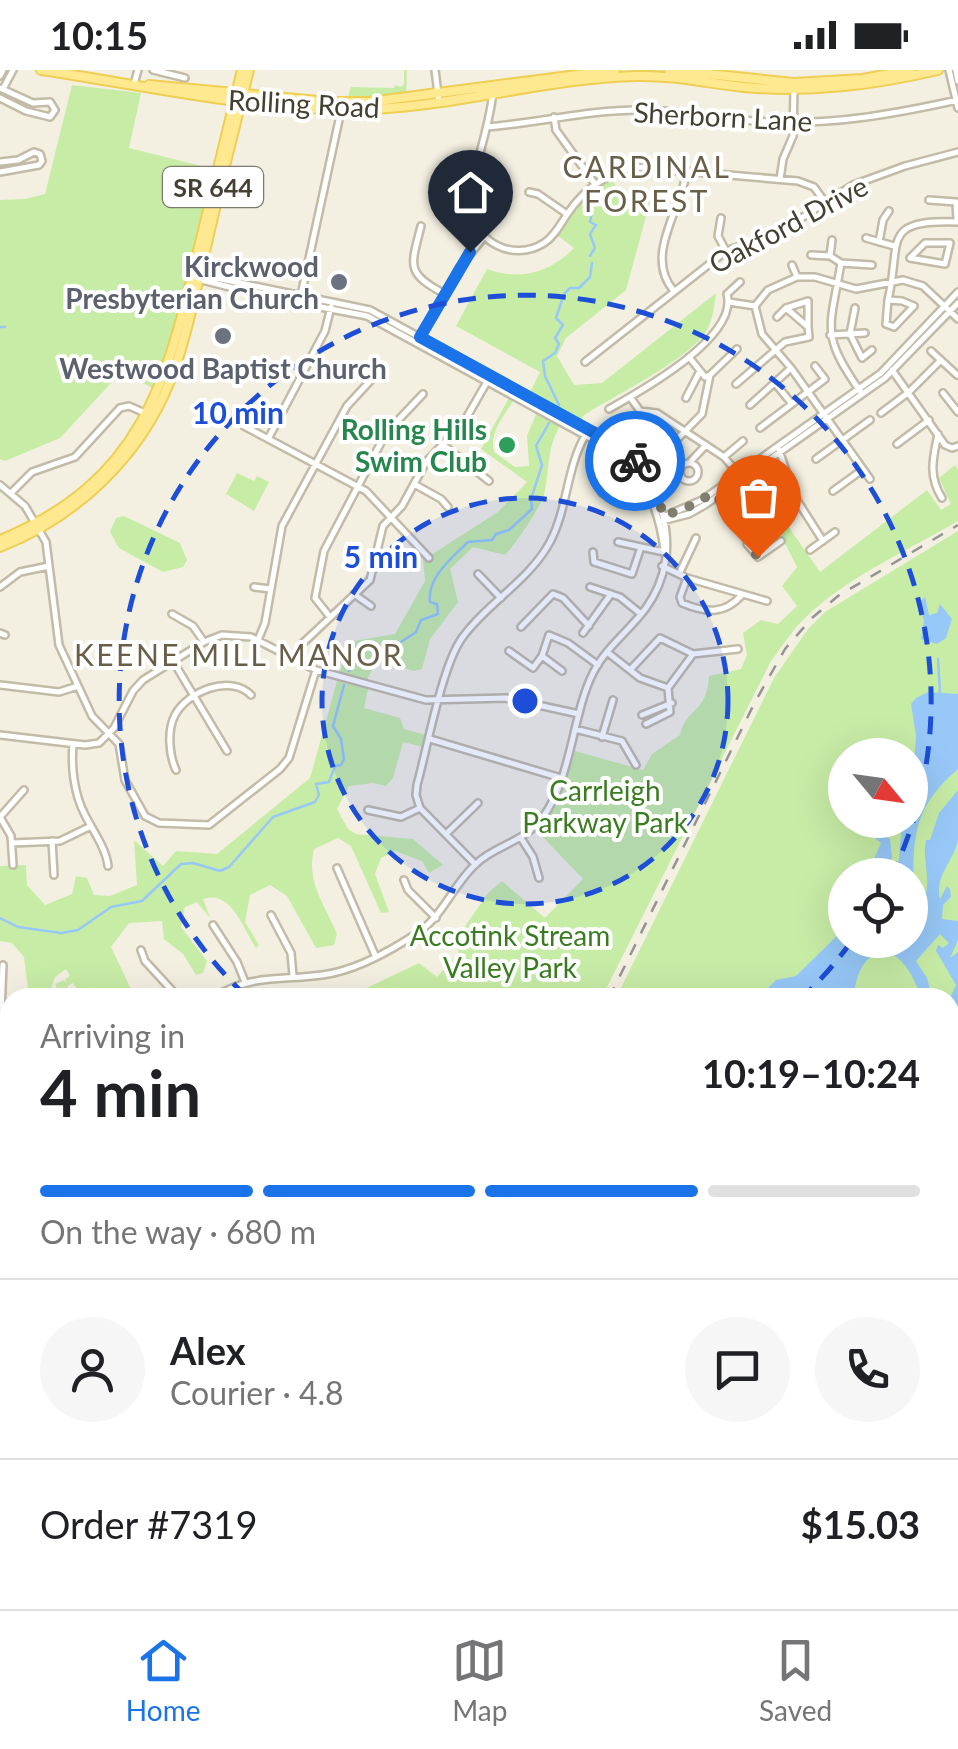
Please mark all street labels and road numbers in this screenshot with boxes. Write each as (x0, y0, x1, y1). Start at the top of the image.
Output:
street label: Rolling Road (227, 82, 381, 124)
street label: Sherborn Lane (633, 94, 813, 138)
road number: SR 644 (163, 167, 263, 207)
street label: Oakford Drive (703, 168, 873, 280)

